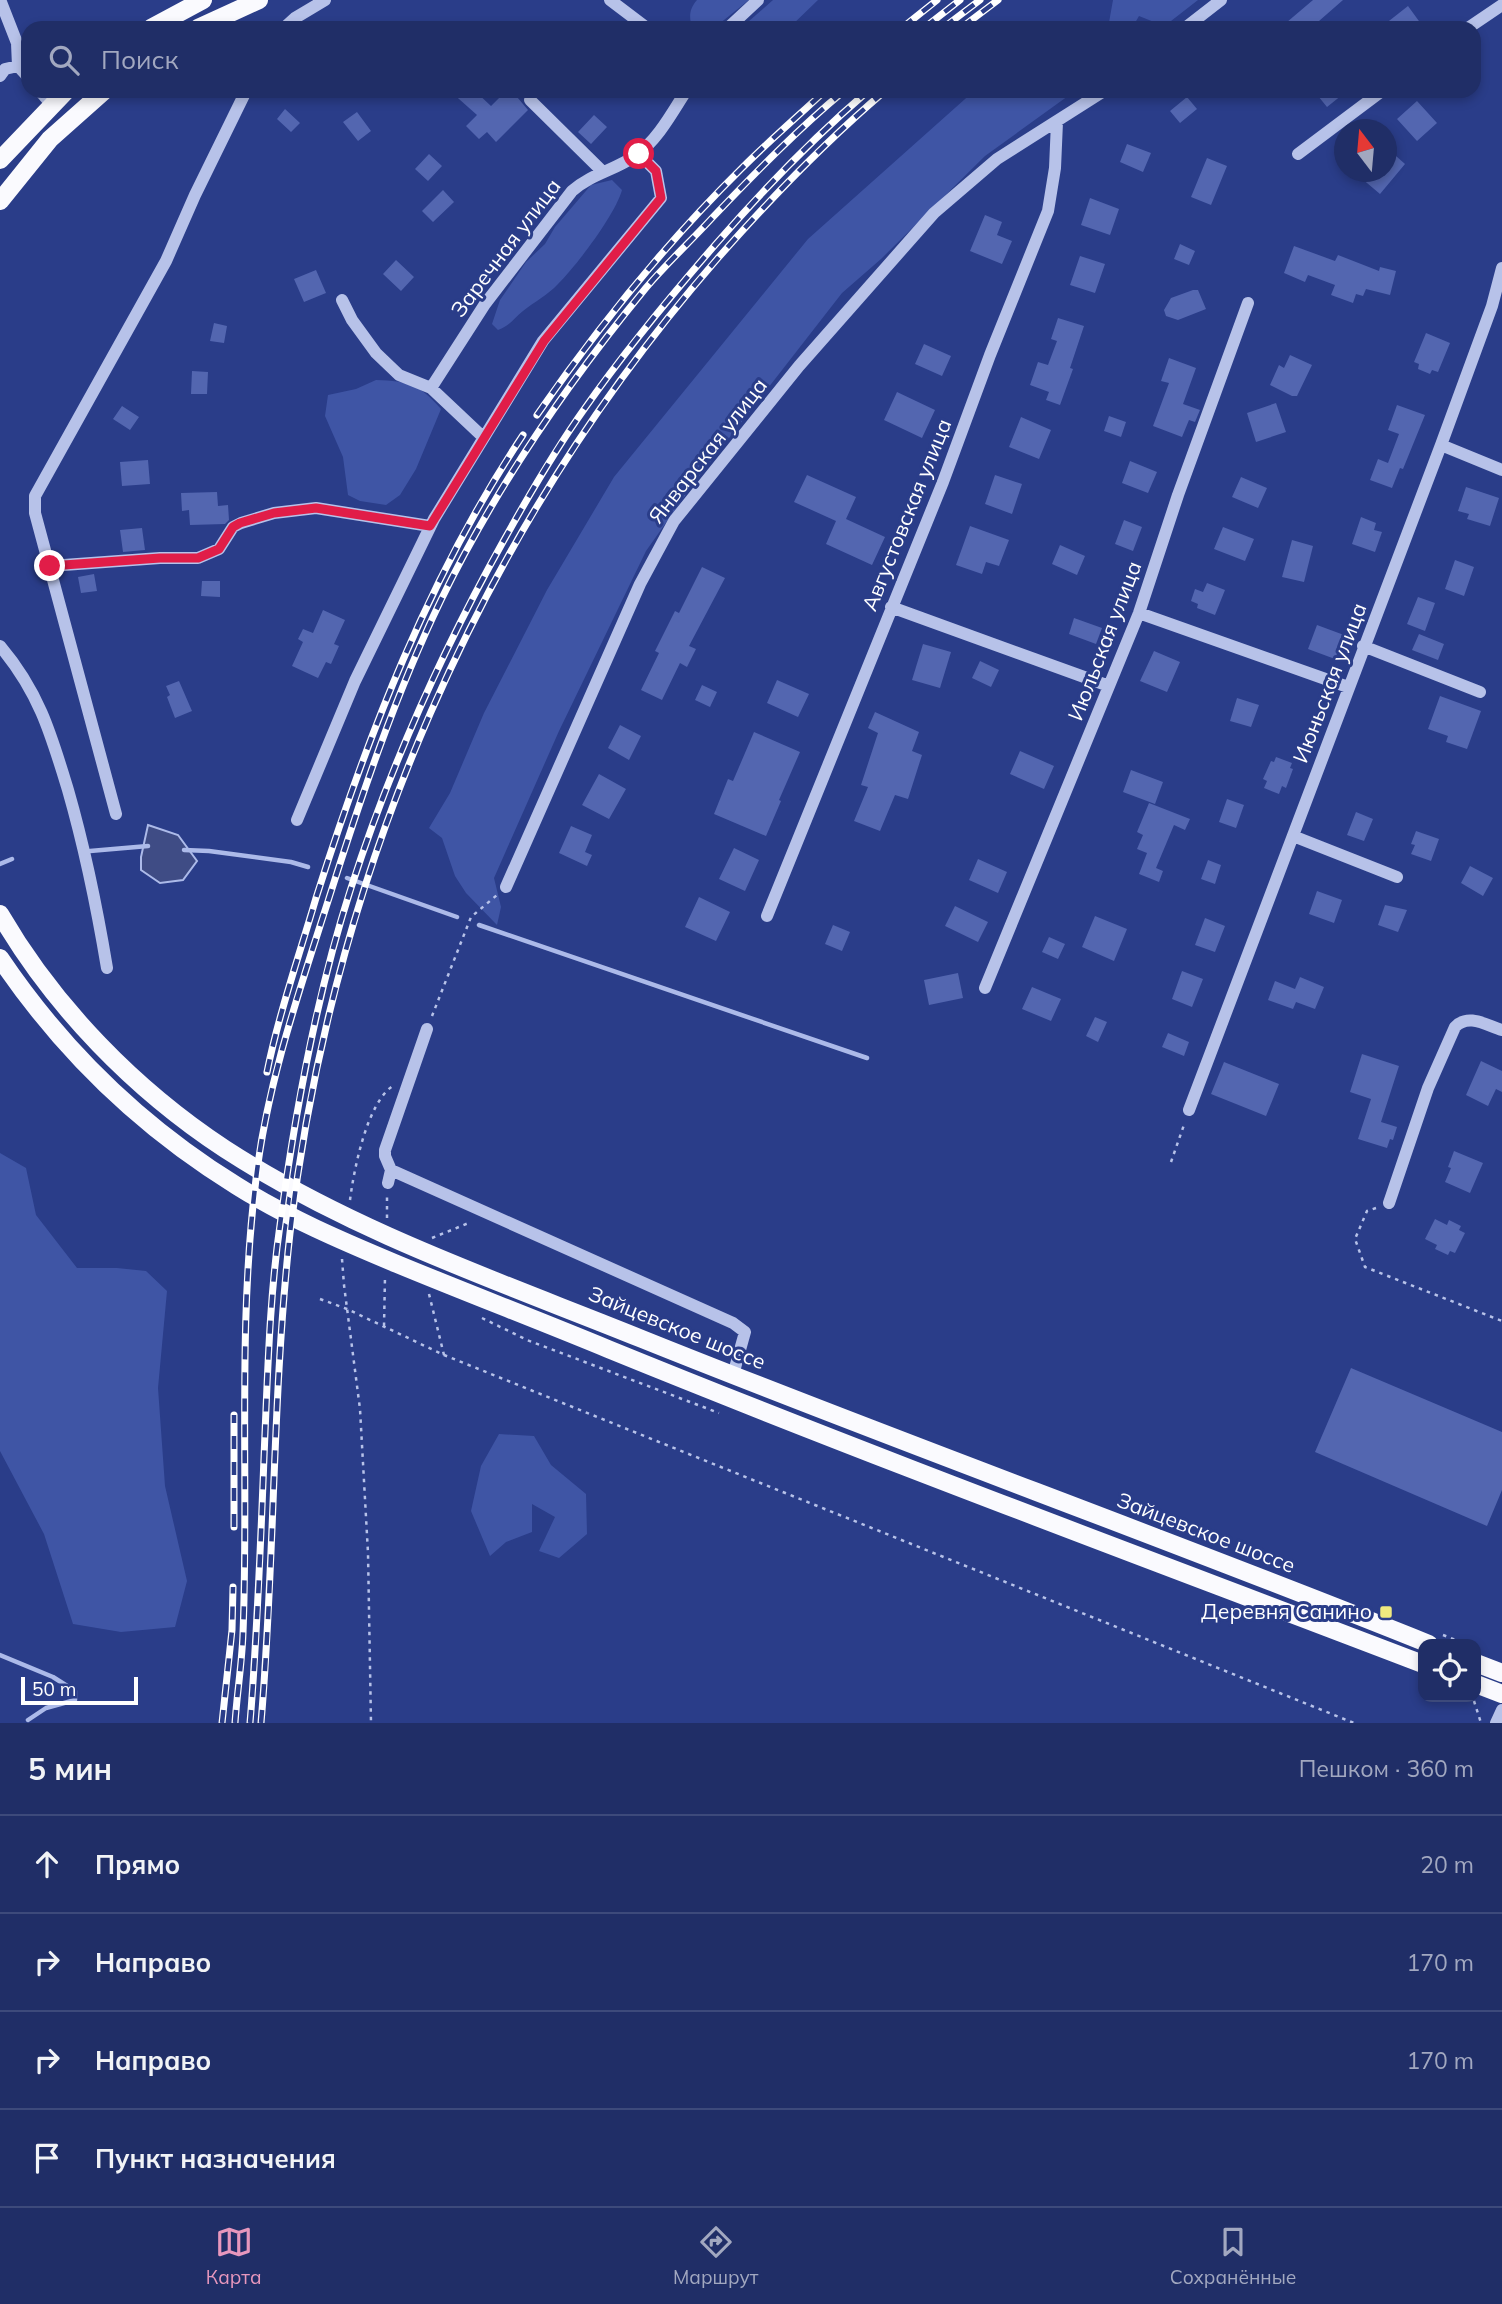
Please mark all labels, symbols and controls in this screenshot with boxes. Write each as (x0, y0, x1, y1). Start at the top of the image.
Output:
search box (21, 21, 1481, 98)
icon: search (45, 41, 83, 79)
text: Поиск (101, 43, 179, 76)
north arrow (1334, 119, 1397, 182)
route start (623, 138, 654, 169)
street label: Заречная улица (445, 173, 566, 322)
street label: Январская улица (642, 373, 772, 528)
street label: Августовская улица (856, 415, 956, 614)
route end (34, 550, 65, 581)
street label: Июльская улица (1062, 557, 1146, 724)
street label: Июньская улица (1287, 599, 1372, 766)
street label: Зайцевское шоссе (585, 1280, 770, 1374)
street label: Зайцевское шоссе (1114, 1486, 1299, 1578)
place label: Деревня Санино (1201, 1598, 1372, 1624)
marker: Деревня Санино (1378, 1604, 1394, 1620)
map controls (1418, 1639, 1481, 1702)
button: locate (1418, 1639, 1481, 1702)
scale bar (21, 1674, 138, 1706)
text: 50 m (32, 1677, 76, 1701)
text: 5 мин (28, 1750, 112, 1788)
text: Пешком · 360 m (1299, 1754, 1474, 1783)
icon: ahead (28, 1845, 66, 1883)
text: Прямо (95, 1848, 180, 1881)
text: 20 m (1420, 1850, 1474, 1879)
icon: right (28, 1943, 66, 1981)
text: Направо (95, 1946, 211, 1979)
text: 170 m (1406, 1948, 1474, 1977)
icon: right (28, 2041, 66, 2079)
text: Направо (95, 2044, 211, 2077)
text: 170 m (1406, 2046, 1474, 2075)
icon: arrive (28, 2139, 66, 2177)
text: Пункт назначения (95, 2142, 336, 2175)
tab: Карта (206, 2223, 262, 2289)
tab: Маршрут (673, 2223, 758, 2289)
tab: Сохранённые (1170, 2223, 1296, 2289)

